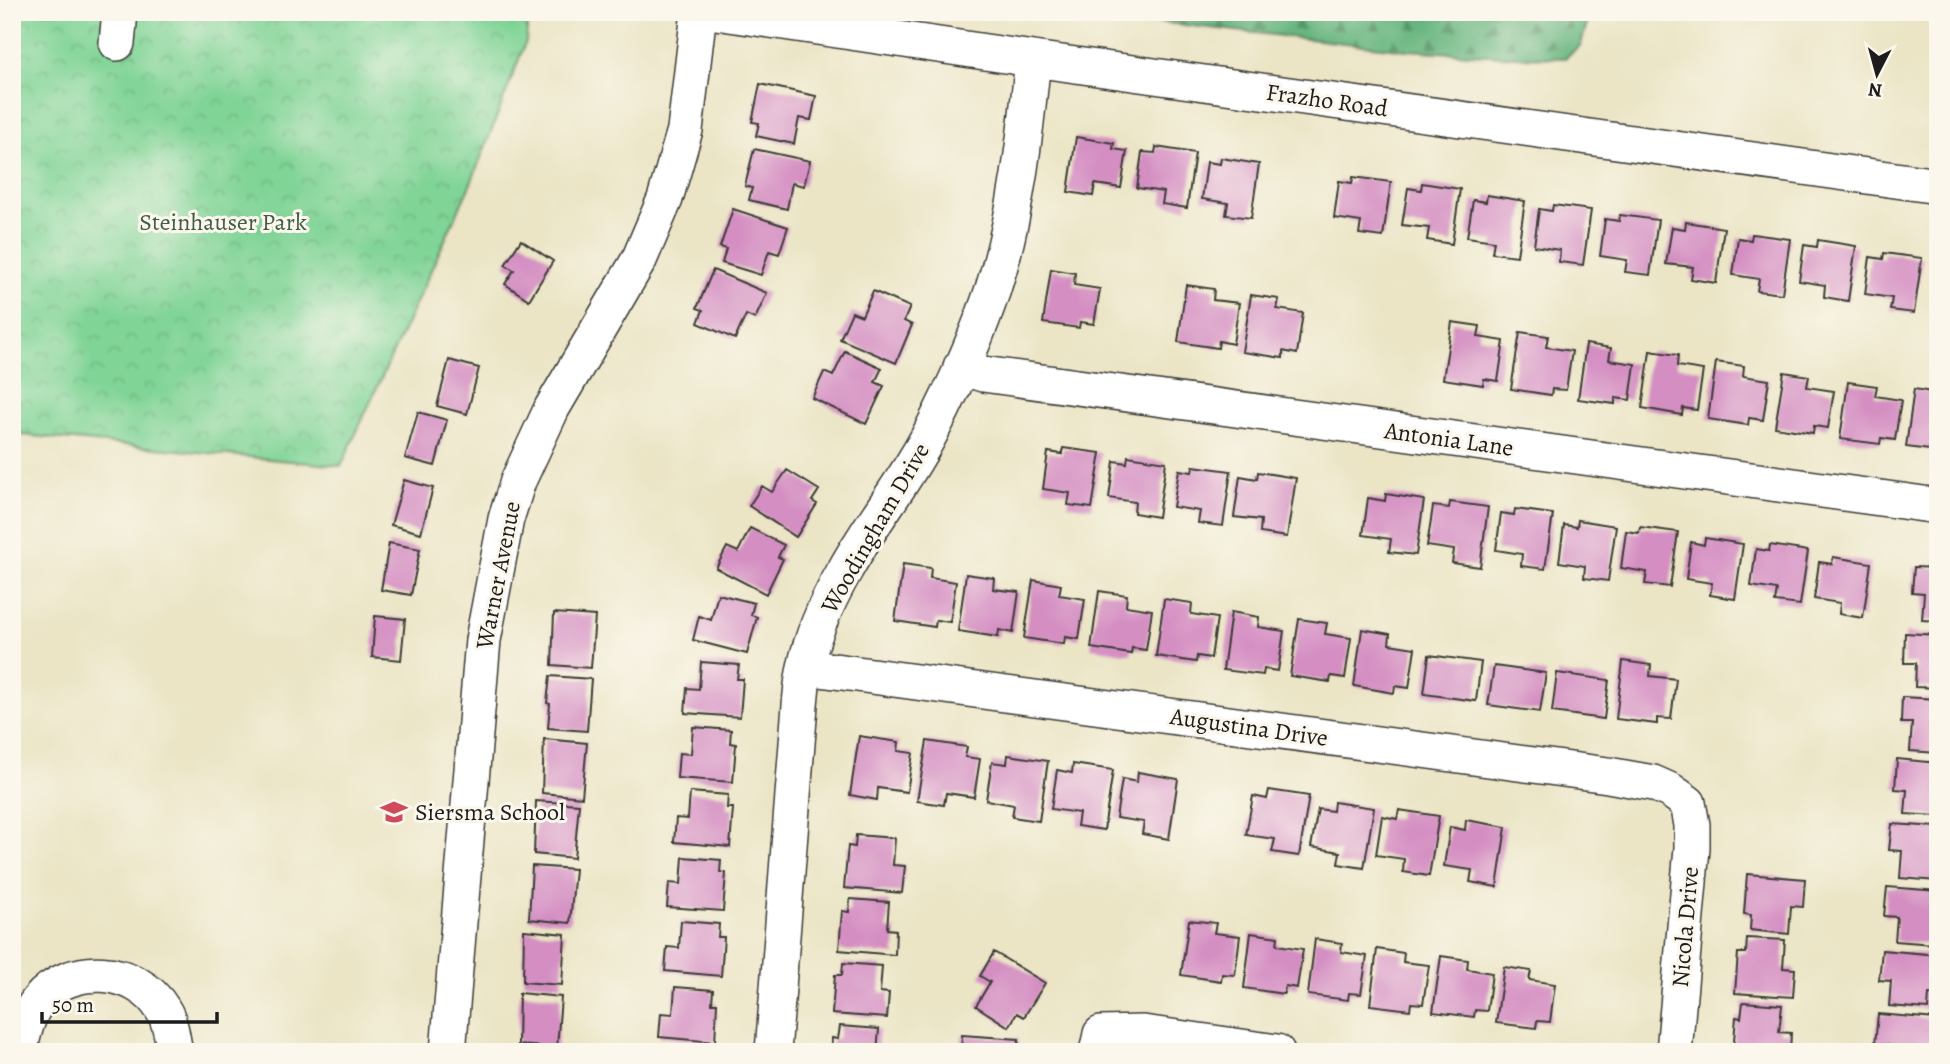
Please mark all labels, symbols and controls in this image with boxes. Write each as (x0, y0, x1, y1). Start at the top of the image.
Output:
north arrow (1842, 38, 1912, 108)
street label: Frazho Road (1264, 76, 1390, 124)
text: N (1867, 76, 1884, 104)
park label: Steinhauser Park (139, 206, 307, 238)
street label: Antonia Lane (1382, 414, 1515, 464)
street label: Woodingham Drive (813, 437, 937, 620)
street label: Warner Avenue (468, 498, 528, 653)
street label: Augustina Drive (1167, 700, 1330, 754)
place label: Siersma School (415, 796, 565, 828)
school or university icon: Siersma School (379, 797, 409, 827)
street label: Nicola Drive (1664, 865, 1706, 989)
scale bar (42, 980, 217, 1024)
text: 50 m (52, 991, 94, 1019)

